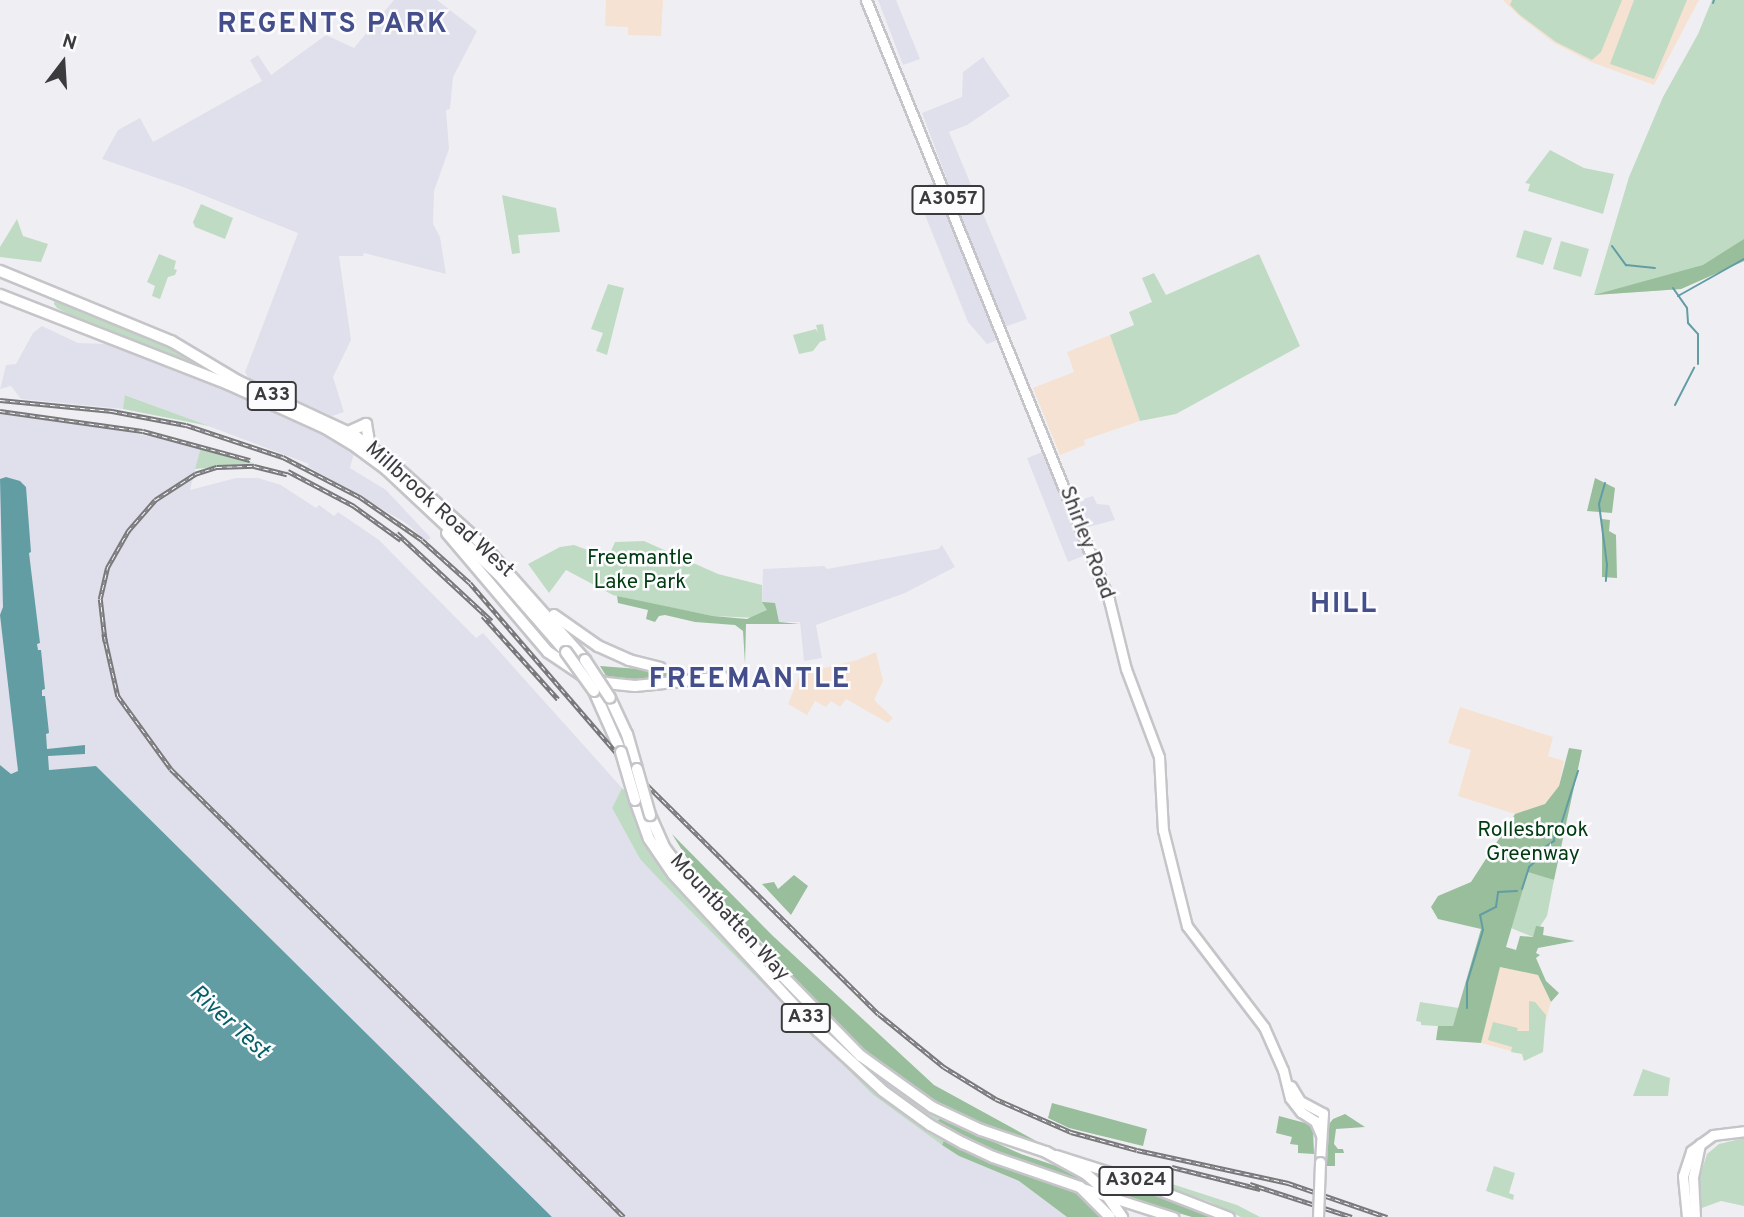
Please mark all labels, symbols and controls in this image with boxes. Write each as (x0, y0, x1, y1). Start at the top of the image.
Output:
district label: REGENTS PARK (219, 8, 447, 42)
north arrow (28, 28, 98, 98)
text: N (59, 29, 79, 56)
road number: A3057 (911, 184, 985, 216)
road number: A33 (246, 380, 298, 412)
street label: Millbrook Road West (359, 436, 519, 584)
street label: Shirley Road (1053, 483, 1119, 603)
park label: Freemantle Lake Park (587, 546, 693, 596)
district label: HILL (1310, 588, 1378, 622)
district label: FREEMANTLE (650, 663, 850, 697)
park label: Rollesbrook Greenway (1477, 818, 1589, 868)
street label: Mountbatten Way (663, 849, 795, 987)
water label: River Test (182, 980, 274, 1066)
road number: A33 (780, 1002, 832, 1034)
road number: A3024 (1098, 1166, 1174, 1196)

